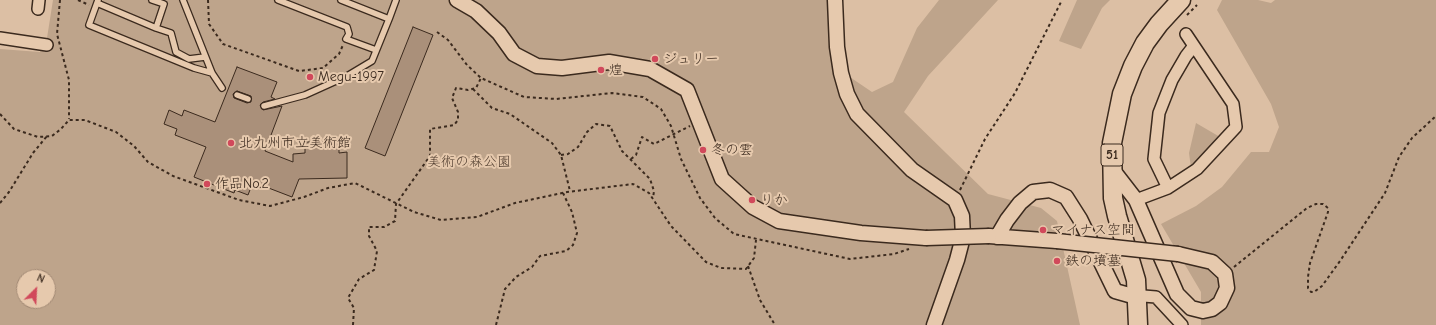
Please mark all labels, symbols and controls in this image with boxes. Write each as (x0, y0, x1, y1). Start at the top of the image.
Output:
place label: ジュリー (663, 51, 719, 67)
marker: ジュリー (650, 54, 660, 64)
place label: 煌 (609, 62, 623, 78)
marker: 煌 (596, 65, 606, 75)
place label: Megu-1997 (318, 69, 384, 85)
marker: Megu-1997 (305, 72, 315, 82)
place label: 北九州市立美術館 (239, 135, 351, 151)
marker: 北九州市立美術館 (226, 138, 236, 148)
place label: 冬の雲 (711, 142, 753, 158)
road number: 51 (1101, 144, 1123, 166)
marker: 冬の雲 (698, 145, 708, 155)
park label: 美術の森公園 (427, 154, 511, 170)
place label: 作品No.2 (215, 176, 269, 192)
marker: 作品No.2 (202, 179, 212, 189)
place label: りか (760, 192, 788, 208)
marker: りか (747, 195, 757, 205)
place label: マイナス空間 (1051, 222, 1135, 238)
marker: マイナス空間 (1038, 225, 1048, 235)
place label: 鉄の墳墓 (1065, 253, 1121, 269)
marker: 鉄の墳墓 (1052, 256, 1062, 266)
north arrow (16, 269, 56, 309)
text: N (35, 271, 47, 286)

